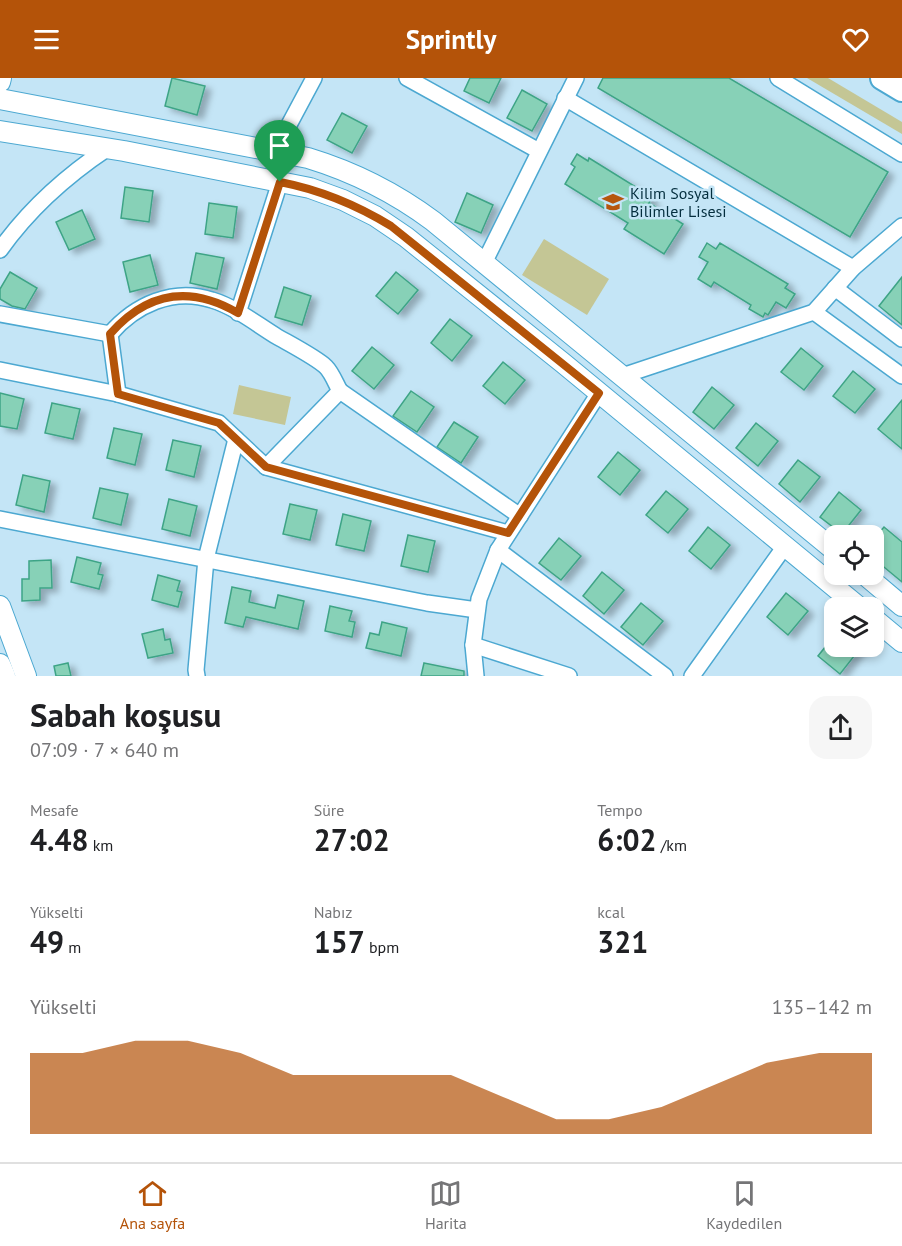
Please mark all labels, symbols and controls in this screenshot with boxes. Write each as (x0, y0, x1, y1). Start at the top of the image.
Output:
text: Sprintly (406, 22, 496, 56)
icon: menu (30, 23, 63, 56)
icon: heart (839, 23, 872, 56)
pin (254, 120, 305, 182)
icon: arrive (263, 129, 296, 162)
place label: Kilim Sosyal Bilimler Lisesi (630, 183, 727, 221)
school or university icon: Kilim Sosyal Bilimler Lisesi (601, 190, 625, 214)
map controls (824, 525, 884, 657)
button: locate (824, 525, 884, 585)
button: layers (824, 597, 884, 657)
text: Sabah koşusu (30, 693, 221, 736)
button: share (809, 696, 872, 759)
text: 07:09 · 7 × 640 m (30, 737, 179, 763)
text: Mesafe (30, 800, 79, 820)
text: Süre (314, 800, 344, 820)
text: Tempo (597, 800, 643, 820)
text: 4.48 (30, 820, 88, 859)
text: 27:02 (314, 820, 390, 859)
text: 6:02 (597, 820, 656, 859)
text: km (88, 835, 113, 855)
text: /km (656, 835, 687, 855)
text: Yükselti (30, 902, 83, 922)
text: Nabız (314, 902, 352, 922)
text: kcal (597, 902, 625, 922)
text: 49 (30, 922, 64, 961)
text: 157 (314, 922, 365, 961)
text: 321 (597, 922, 648, 961)
text: m (64, 937, 81, 957)
text: bpm (365, 937, 399, 957)
text: Yükselti (30, 994, 97, 1020)
text: 135–142 m (772, 994, 872, 1020)
tab: Ana sayfa (120, 1177, 185, 1233)
tab: Harita (425, 1177, 467, 1233)
tab: Kaydedilen (706, 1177, 782, 1233)

